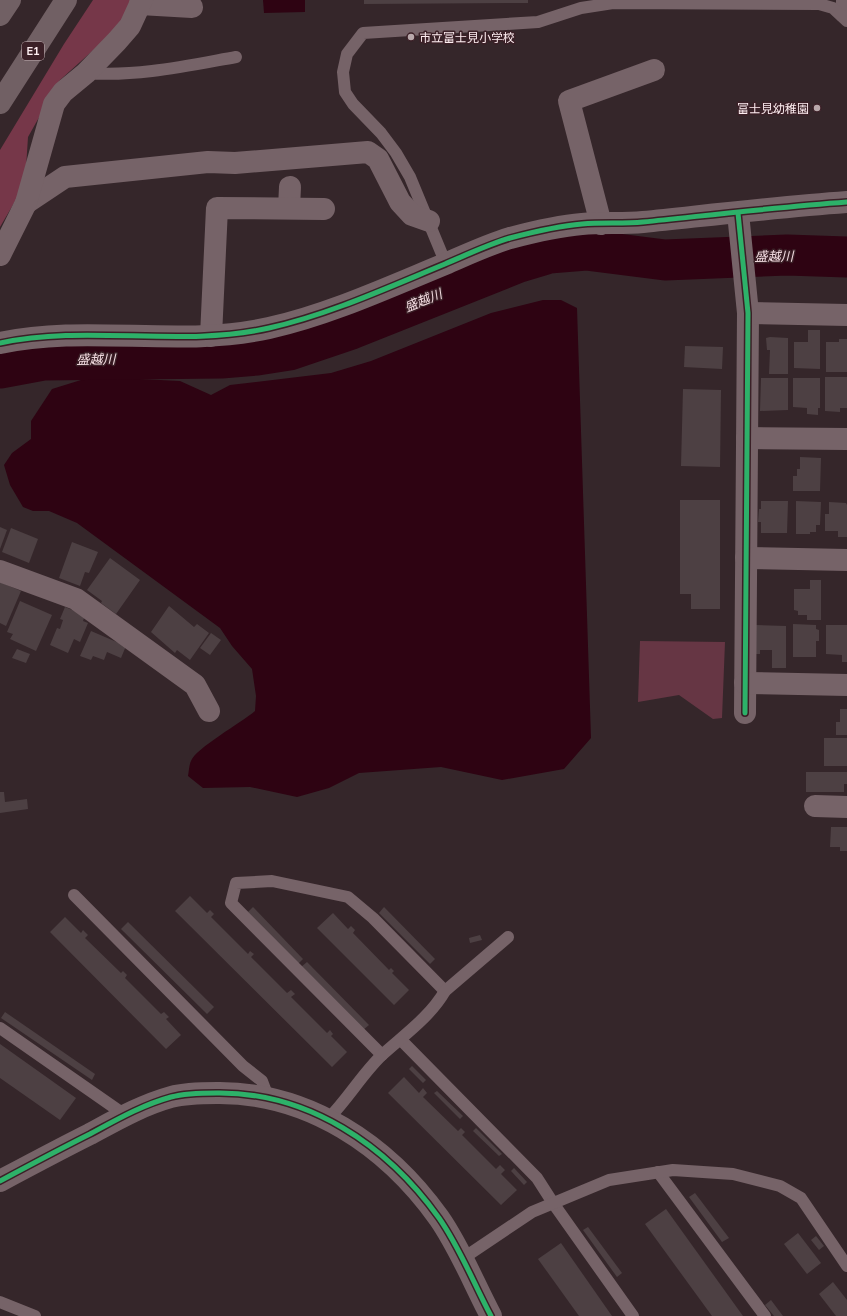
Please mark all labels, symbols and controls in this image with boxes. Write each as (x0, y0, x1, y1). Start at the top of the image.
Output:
place label: 市立富士見小学校 (419, 30, 515, 45)
marker: 市立富士見小学校 (406, 32, 416, 42)
road number: E1 (22, 42, 44, 60)
place label: 富士見幼稚園 (737, 101, 809, 116)
marker: 富士見幼稚園 (812, 103, 822, 113)
water label: 盛越川 (754, 248, 796, 264)
water label: 盛越川 (402, 285, 446, 315)
water label: 盛越川 (76, 351, 118, 367)

